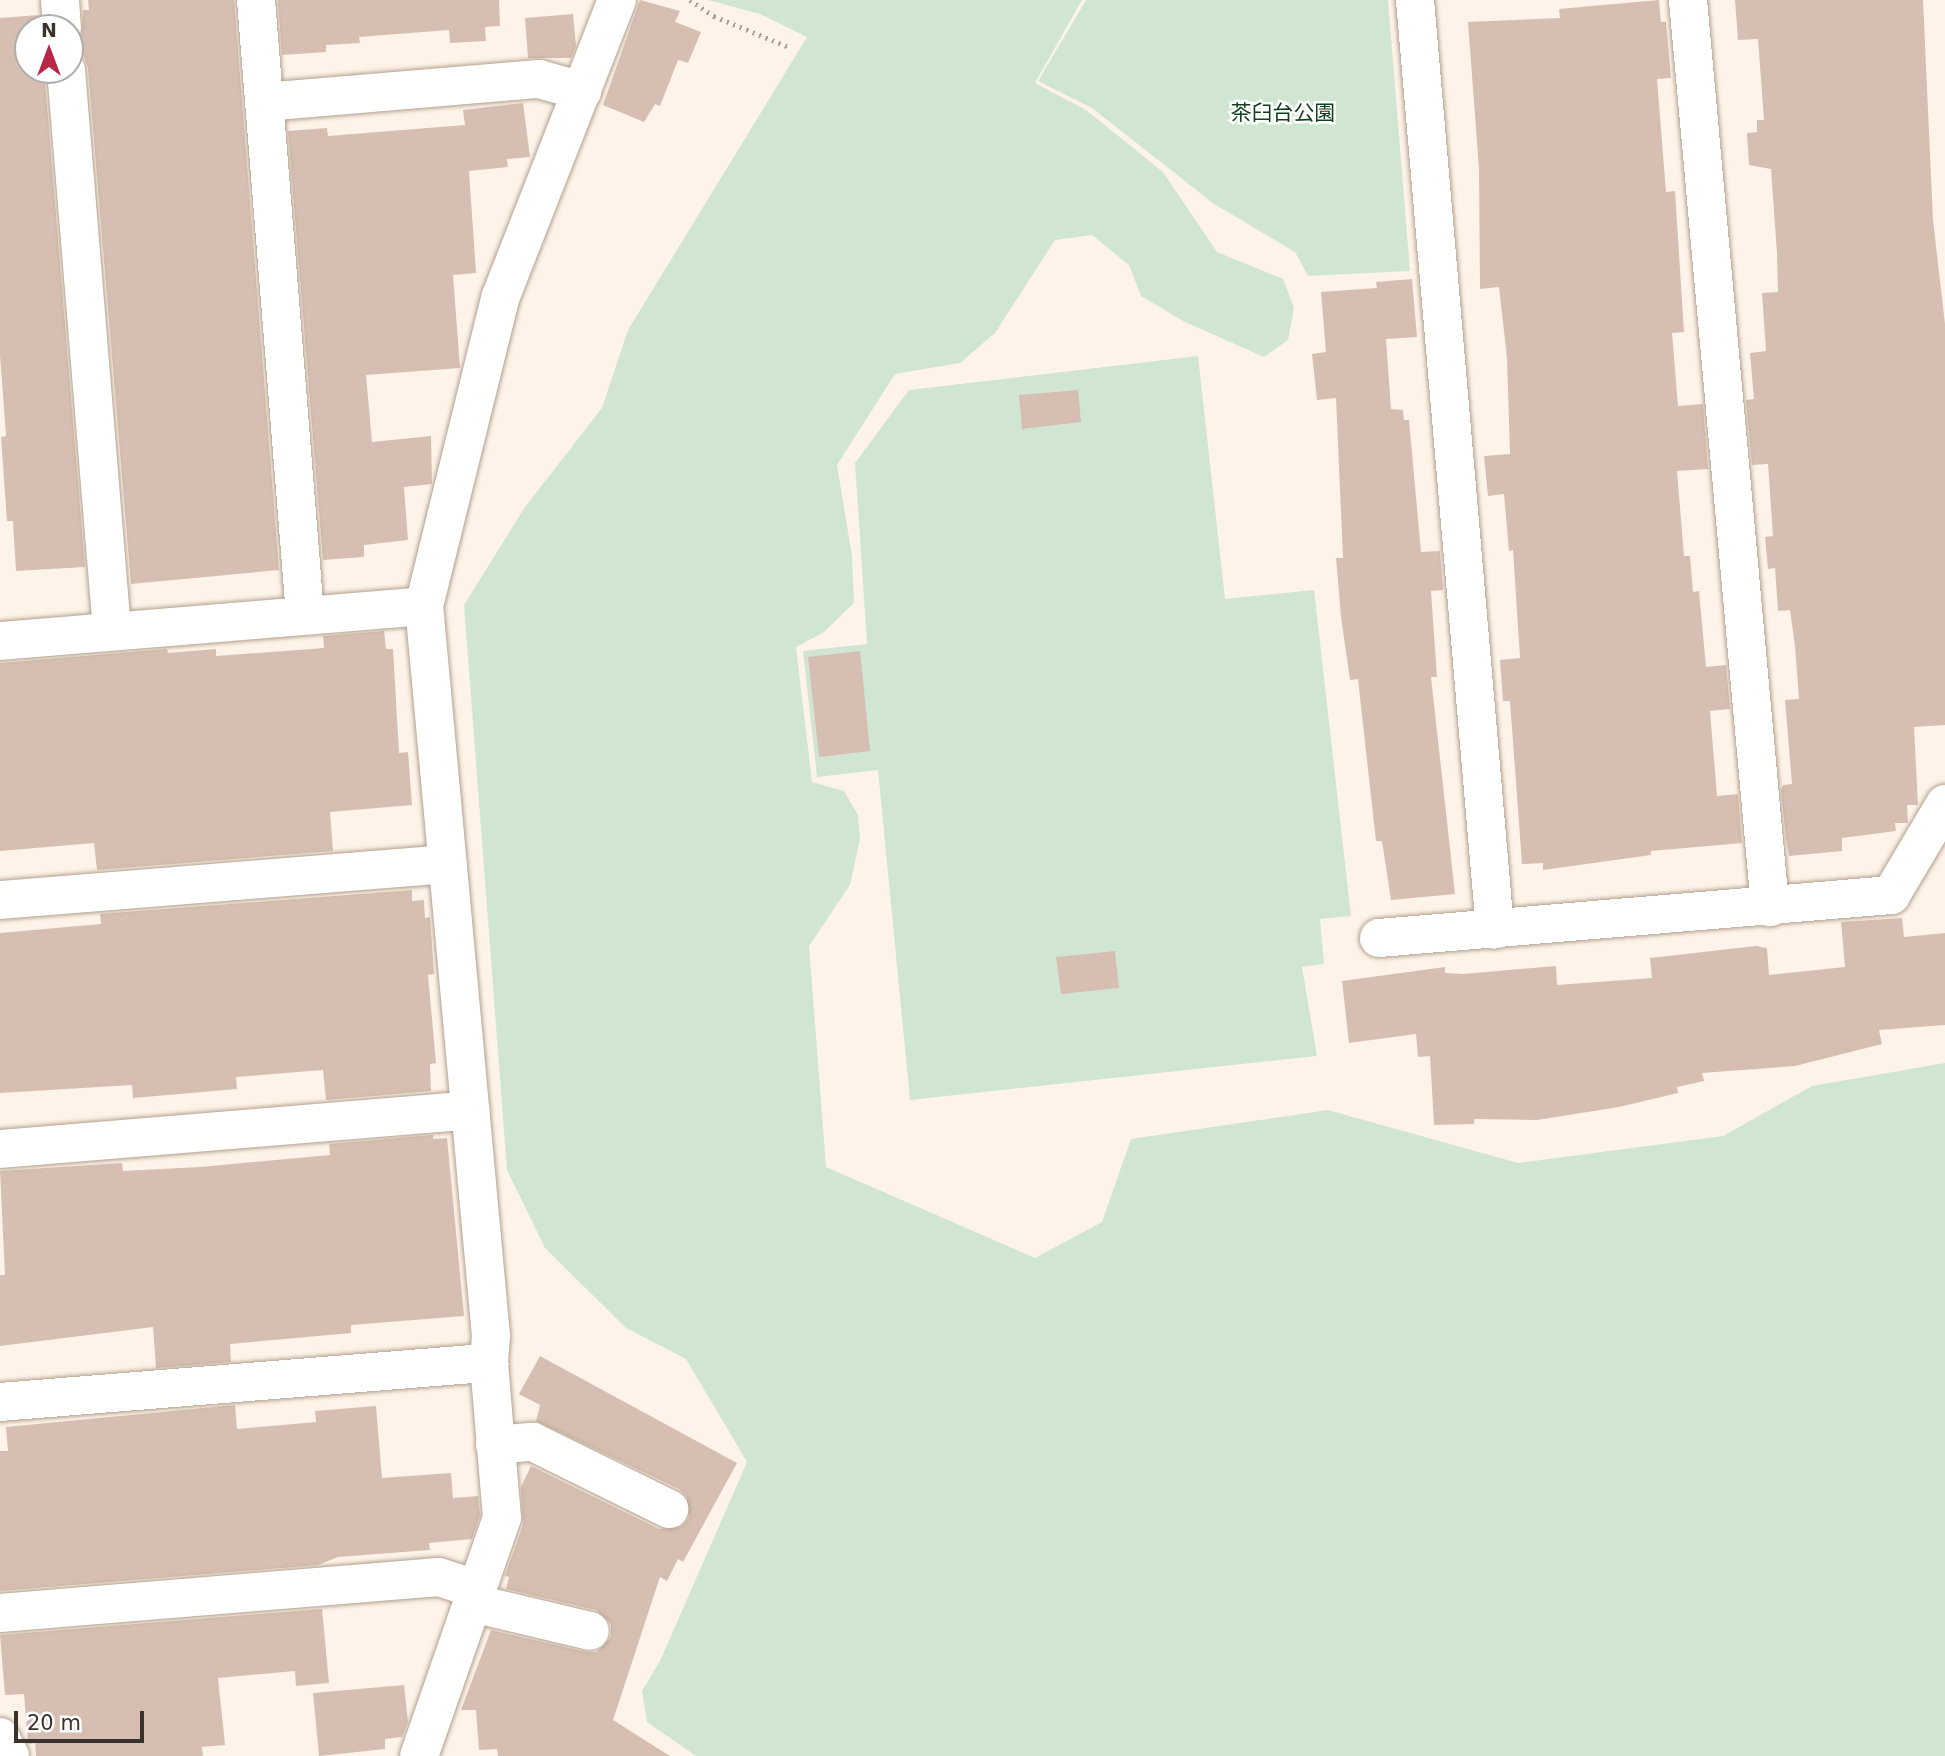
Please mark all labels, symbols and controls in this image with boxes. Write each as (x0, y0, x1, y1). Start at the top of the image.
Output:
north arrow (14, 14, 84, 84)
text: N (41, 19, 57, 41)
park label: 茶臼台公園 (1231, 100, 1335, 126)
scale bar (18, 1696, 147, 1740)
text: 20 m (27, 1711, 81, 1735)

